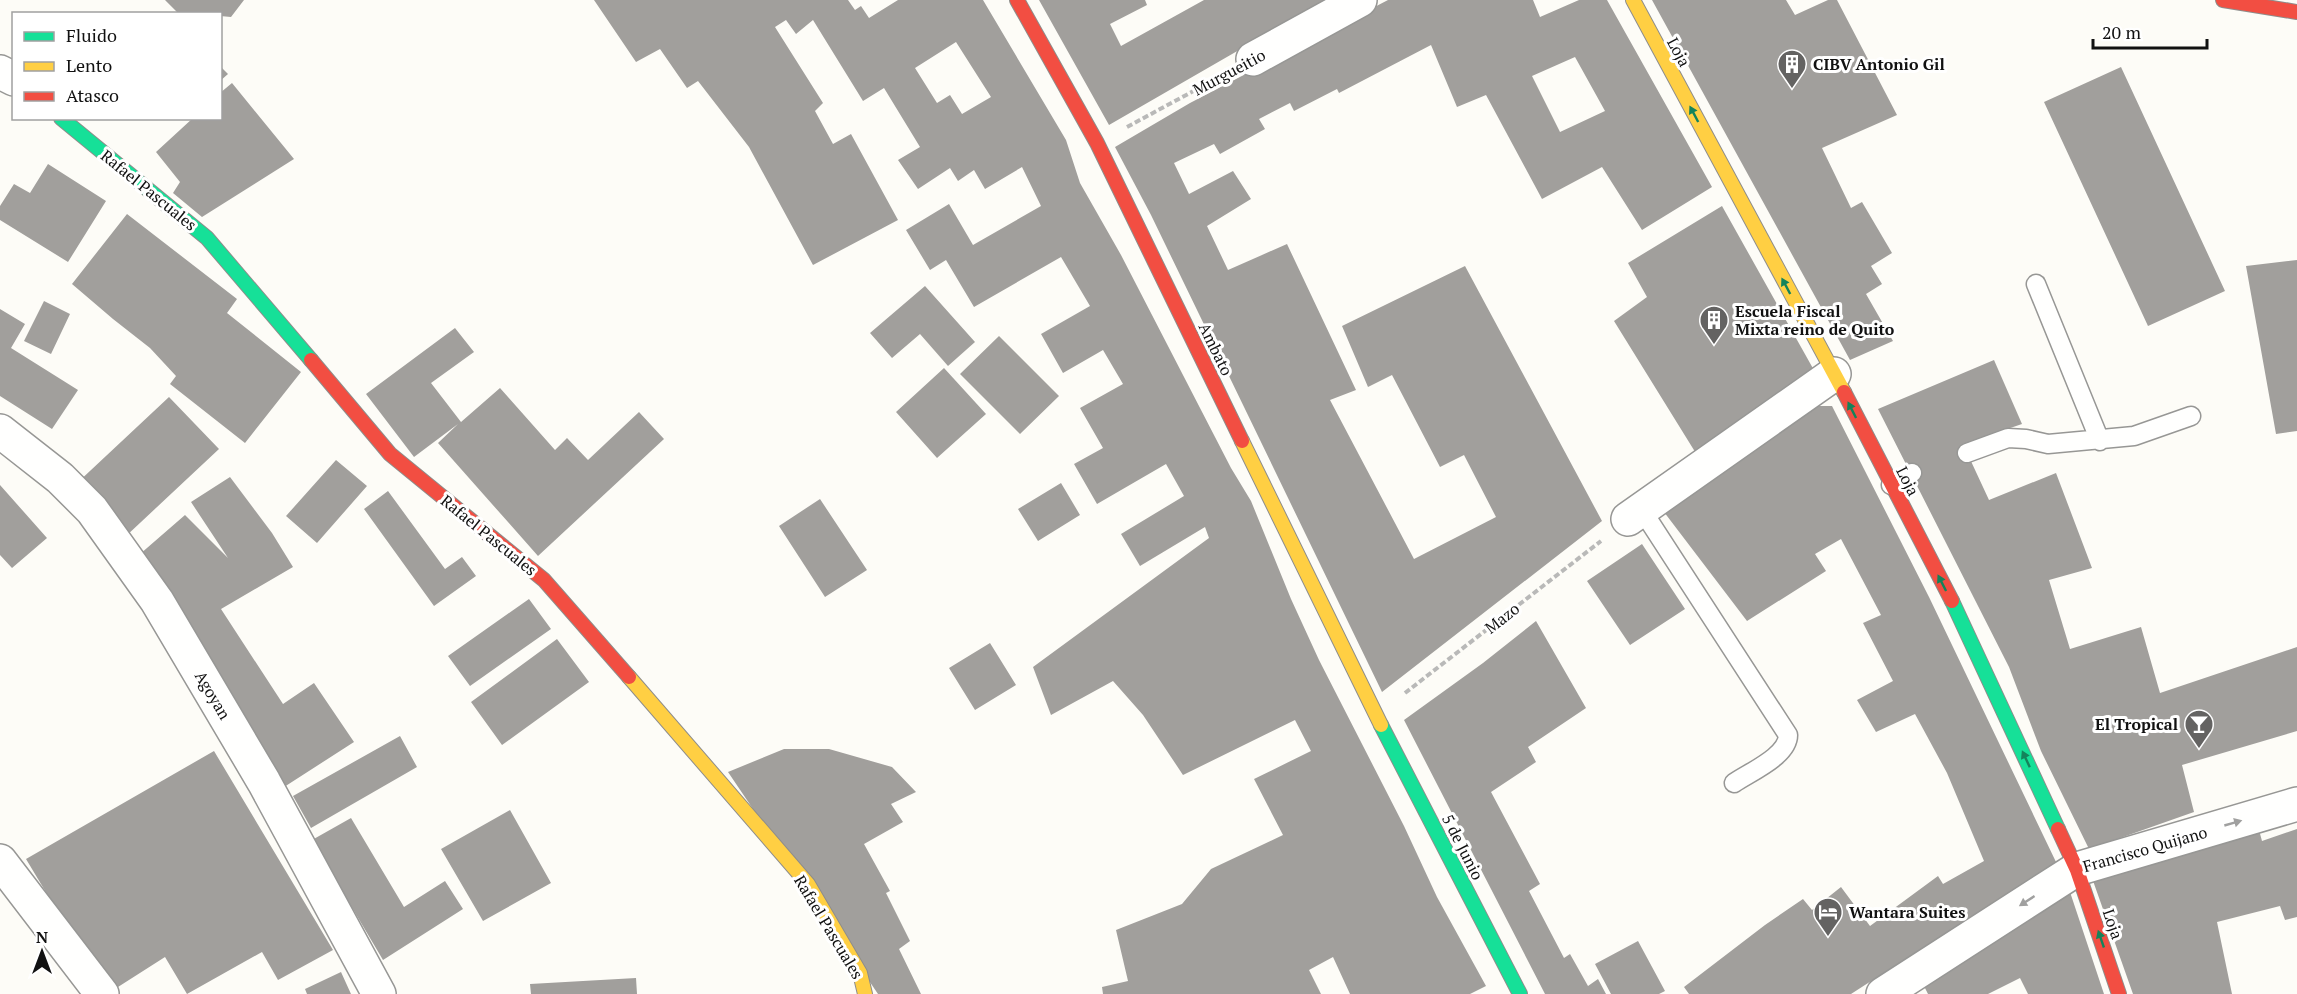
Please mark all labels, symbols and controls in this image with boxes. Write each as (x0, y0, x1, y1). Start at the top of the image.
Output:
legend (12, 12, 222, 120)
scale bar (2093, 12, 2207, 50)
text: 20 m (2102, 20, 2142, 44)
text: Fluido (66, 23, 117, 47)
street label: Loja (1662, 33, 1696, 71)
street label: Murgueitio (1189, 44, 1269, 100)
building icon: CIBV Antonio Gil (1776, 48, 1808, 90)
text: Lento (66, 53, 112, 77)
place label: CIBV Antonio Gil (1813, 53, 1945, 75)
text: Atasco (66, 83, 119, 107)
one-way arrow (1689, 105, 1699, 122)
street label: Rafael Pascuales (96, 144, 202, 236)
one-way arrow (1781, 277, 1791, 294)
place label: Escuela Fiscal Mixta reino de Quito (1735, 300, 1895, 340)
building icon: Escuela Fiscal Mixta reino de Quito (1698, 304, 1730, 346)
street label: Ambato (1194, 319, 1238, 379)
one-way arrow (1847, 401, 1857, 418)
street label: Loja (1891, 462, 1925, 500)
street label: Rafael Pascuales (436, 489, 542, 581)
one-way arrow (1937, 574, 1947, 591)
street label: Mazo (1480, 597, 1524, 638)
street label: Agoyan (190, 667, 236, 724)
bar icon: El Tropical (2183, 708, 2215, 750)
place label: El Tropical (2095, 713, 2178, 735)
one-way arrow (2021, 750, 2030, 767)
street label: 5 de Junio (1437, 810, 1489, 884)
one-way arrow (2225, 818, 2243, 827)
street label: Francisco Quijano (2080, 821, 2210, 877)
street label: Rafael Pascuales (789, 871, 869, 983)
one-way arrow (2020, 895, 2036, 907)
hotel icon: Wantara Suites (1812, 896, 1844, 938)
place label: Wantara Suites (1849, 901, 1965, 923)
street label: Loja (2098, 906, 2128, 942)
north arrow (12, 922, 72, 982)
text: N (36, 926, 48, 948)
one-way arrow (2095, 930, 2105, 948)

